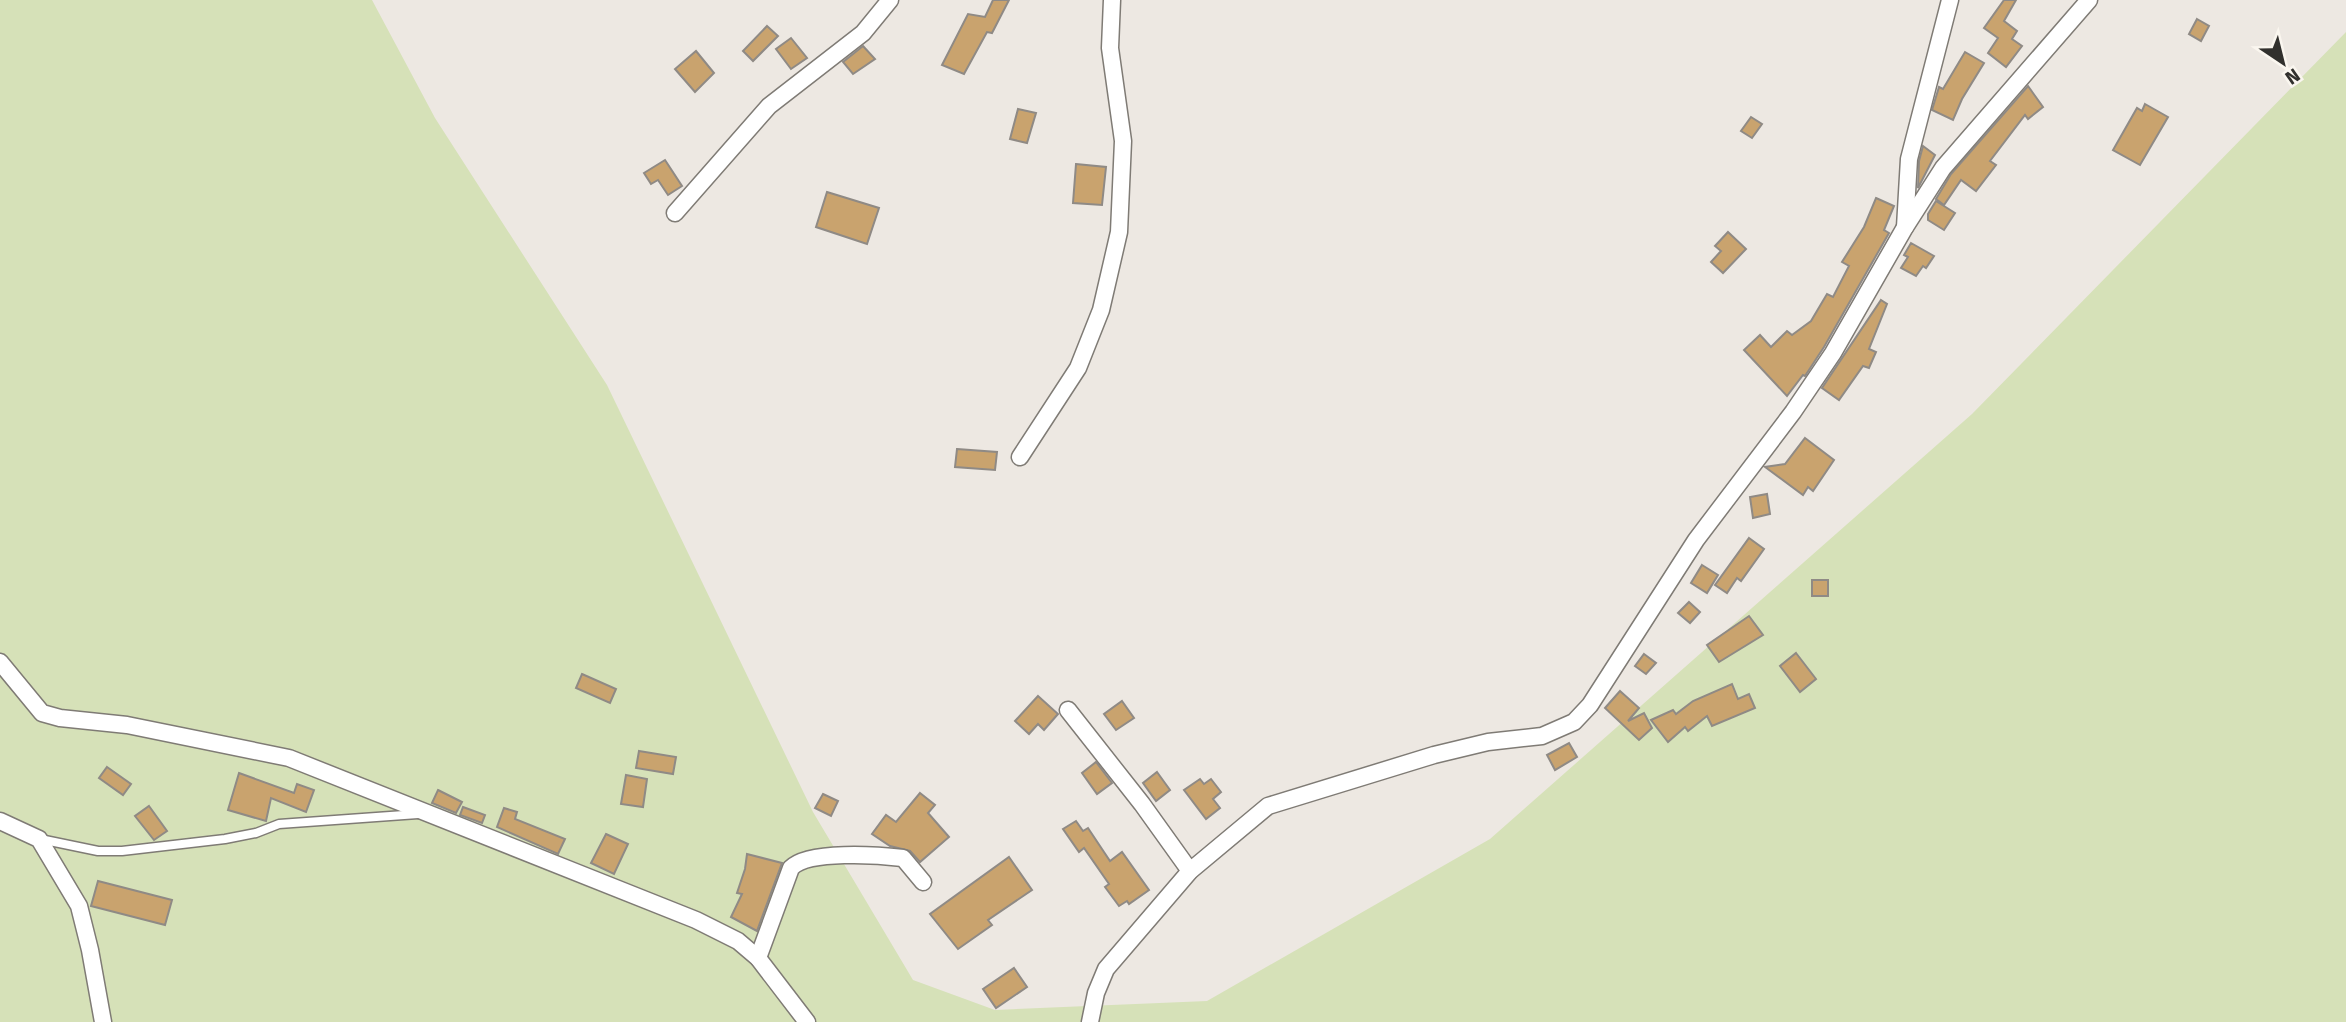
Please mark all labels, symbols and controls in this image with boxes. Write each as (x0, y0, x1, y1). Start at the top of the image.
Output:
north arrow (2248, 28, 2318, 98)
text: N (2281, 63, 2304, 90)

